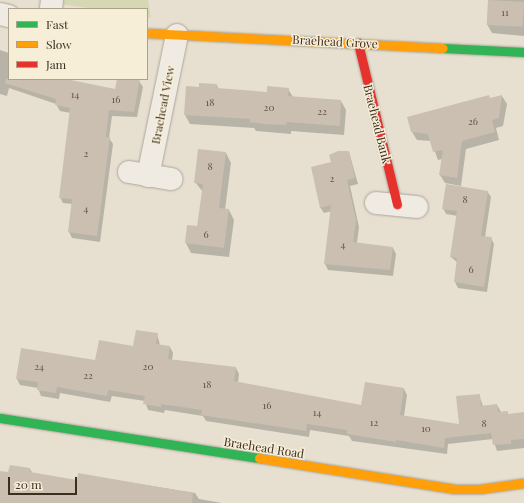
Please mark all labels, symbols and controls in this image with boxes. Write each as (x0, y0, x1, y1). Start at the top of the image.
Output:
house number: 11 (501, 7, 509, 19)
legend (8, 8, 148, 80)
text: Fast (46, 16, 68, 32)
street label: Braehead Grove (292, 33, 378, 51)
text: Slow (46, 36, 72, 52)
text: Jam (46, 56, 66, 72)
street label: Braehead View (148, 64, 178, 146)
street label: Braehead Bank (360, 83, 394, 165)
house number: 14 (71, 89, 79, 101)
house number: 16 (112, 94, 120, 106)
house number: 18 (206, 97, 214, 109)
house number: 20 (264, 102, 274, 114)
house number: 22 (317, 106, 327, 118)
house number: 26 (468, 116, 478, 128)
house number: 2 (84, 148, 88, 160)
house number: 8 (207, 161, 213, 173)
house number: 2 (330, 173, 334, 185)
house number: 8 (462, 194, 468, 206)
house number: 4 (84, 203, 88, 215)
house number: 6 (203, 229, 209, 241)
house number: 4 (341, 239, 345, 251)
house number: 6 (468, 264, 474, 276)
house number: 24 (34, 361, 44, 373)
house number: 20 (143, 361, 153, 373)
house number: 22 (83, 370, 93, 382)
house number: 18 (203, 379, 211, 391)
house number: 16 (263, 400, 271, 412)
house number: 14 (313, 407, 321, 419)
house number: 12 (370, 417, 378, 429)
house number: 8 (481, 418, 487, 430)
house number: 10 (421, 423, 431, 435)
street label: Braehead Road (223, 435, 305, 461)
scale bar (10, 469, 79, 495)
text: 20 m (15, 476, 42, 492)

